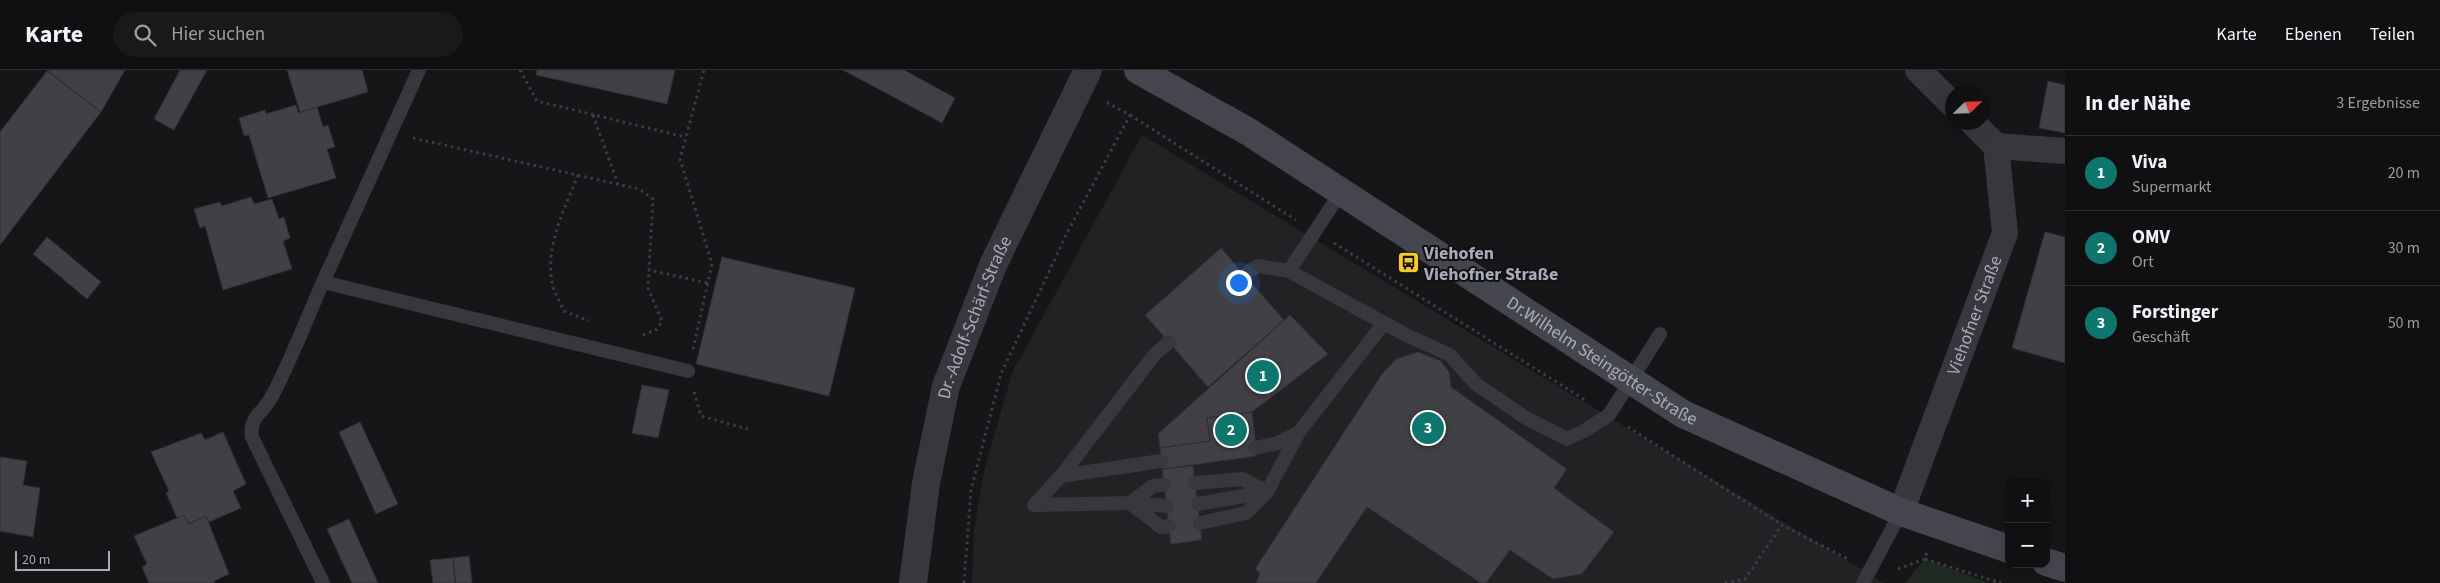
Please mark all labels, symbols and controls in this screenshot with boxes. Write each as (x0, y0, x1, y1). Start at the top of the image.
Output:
search box (113, 12, 463, 57)
text: Karte (25, 17, 83, 52)
icon: search (131, 21, 159, 49)
text: Hier suchen (171, 21, 265, 48)
text: Karte (2216, 22, 2257, 47)
text: Ebenen (2285, 22, 2342, 47)
text: Teilen (2370, 22, 2415, 47)
north arrow (1945, 85, 1990, 130)
text: In der Nähe (2085, 88, 2191, 118)
text: 3 Ergebnisse (2336, 92, 2420, 114)
text: Viva (2132, 149, 2167, 176)
text: 1 (2097, 162, 2105, 184)
text: 20 m (2388, 162, 2420, 184)
text: Supermarkt (2132, 176, 2212, 198)
text: OMV (2132, 224, 2170, 251)
street label: Dr.-Adolf-Schärf-Straße (931, 231, 1018, 401)
text: 2 (2097, 237, 2105, 259)
text: 30 m (2388, 237, 2420, 259)
place label: Viehofen Viehofner Straße (1423, 241, 1558, 287)
bus stop icon: Viehofen Viehofner Straße (1396, 251, 1420, 275)
text: Ort (2132, 251, 2154, 273)
street label: Viehofner Straße (1941, 252, 2008, 378)
your location (1226, 270, 1252, 296)
street label: Dr.Wilhelm Steingötter-Straße (1502, 290, 1702, 431)
text: Forstinger (2132, 299, 2218, 326)
text: 3 (2097, 312, 2105, 334)
text: 50 m (2388, 312, 2420, 334)
text: Geschäft (2132, 326, 2190, 348)
pin: 1 (1247, 357, 1279, 395)
pin: 3 (1412, 409, 1444, 447)
pin: 2 (1215, 411, 1247, 449)
map controls (2005, 478, 2050, 568)
button: + (2005, 478, 2050, 523)
button: − (2005, 523, 2050, 568)
scale bar (15, 548, 110, 571)
text: 20 m (22, 550, 50, 570)

